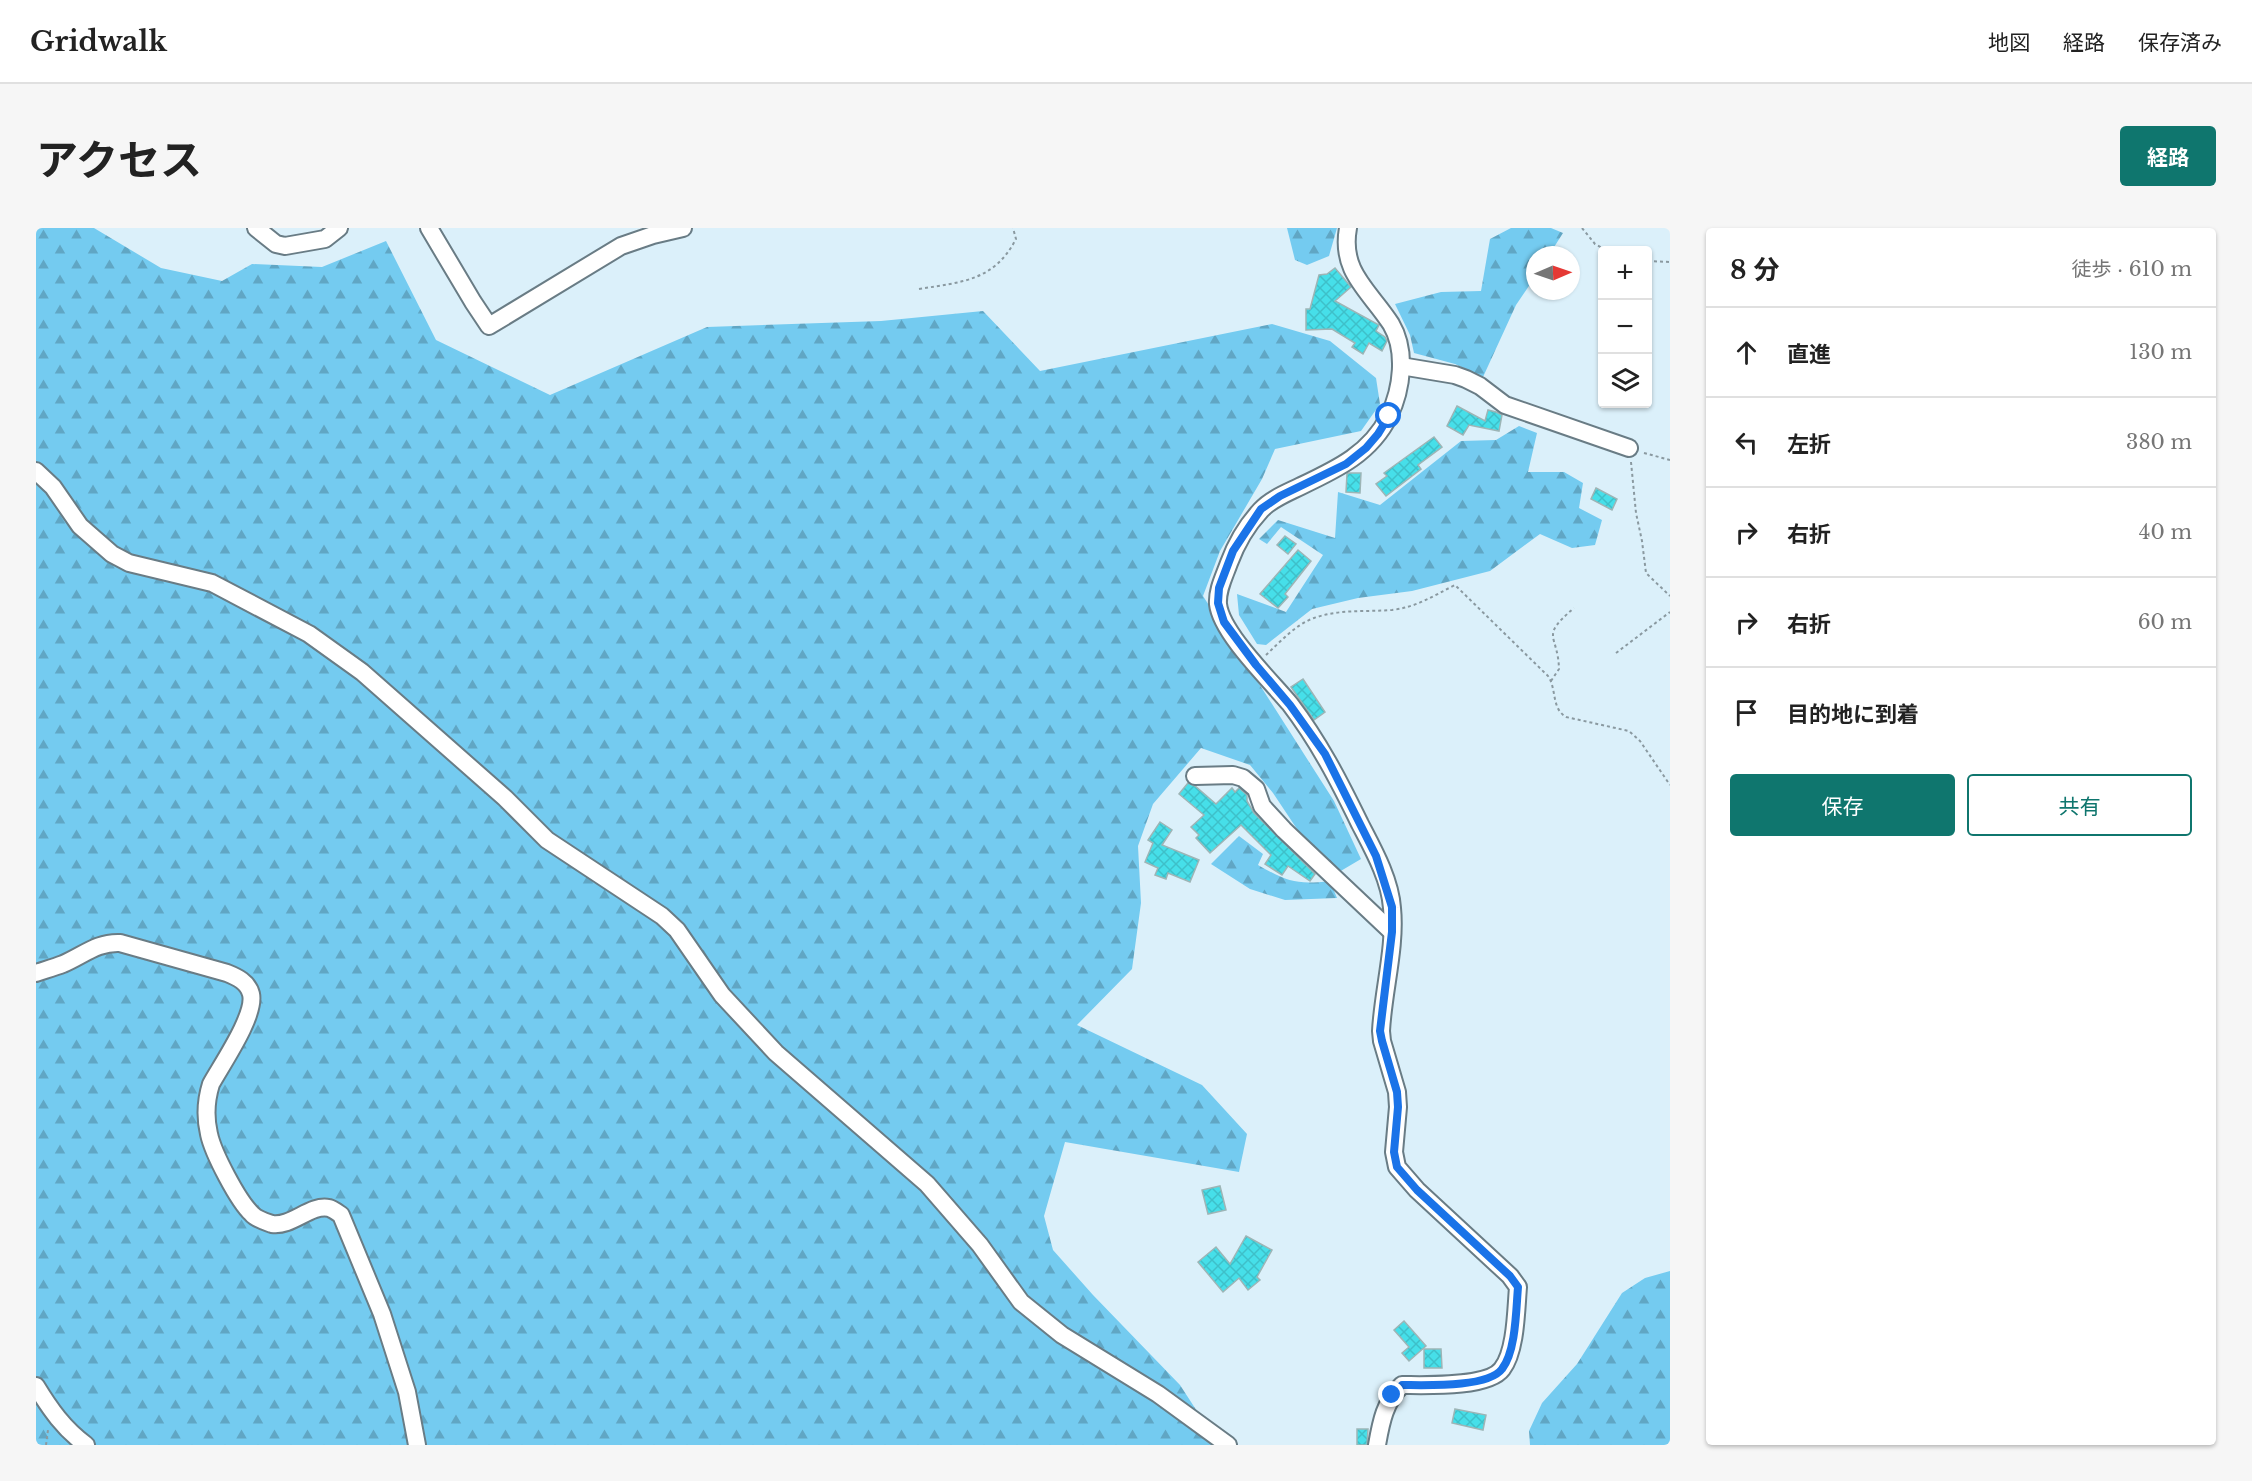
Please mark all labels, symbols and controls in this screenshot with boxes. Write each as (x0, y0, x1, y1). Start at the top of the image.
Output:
text: Gridwalk (30, 24, 167, 59)
text: 地図 (1988, 30, 2030, 56)
text: 経路 (2063, 30, 2105, 56)
text: 保存済み (2138, 30, 2222, 56)
button: 経路 (2120, 126, 2216, 186)
text: アクセス (36, 134, 202, 186)
north arrow (1526, 246, 1580, 300)
map controls (1598, 246, 1652, 408)
button: + (1598, 246, 1652, 300)
text: 8 分 (1730, 254, 1779, 286)
text: 徒歩 · 610 m (2072, 257, 2192, 281)
button: − (1598, 300, 1652, 354)
icon: ahead (1730, 336, 1763, 369)
text: 130 m (2129, 340, 2192, 364)
text: 直進 (1787, 341, 1831, 368)
button: layers (1598, 354, 1652, 408)
route start (1375, 402, 1401, 428)
icon: left (1730, 426, 1763, 459)
text: 380 m (2126, 430, 2192, 454)
text: 左折 (1787, 431, 1831, 458)
icon: right (1730, 516, 1763, 549)
text: 40 m (2139, 520, 2192, 544)
text: 右折 (1787, 521, 1831, 548)
icon: right (1730, 606, 1763, 639)
text: 60 m (2138, 610, 2192, 634)
text: 右折 (1787, 611, 1831, 638)
icon: arrive (1730, 696, 1763, 729)
text: 目的地に到着 (1787, 701, 1919, 728)
button: 保存 (1730, 774, 1955, 836)
button: 共有 (1967, 774, 2192, 836)
route end (1378, 1381, 1404, 1407)

